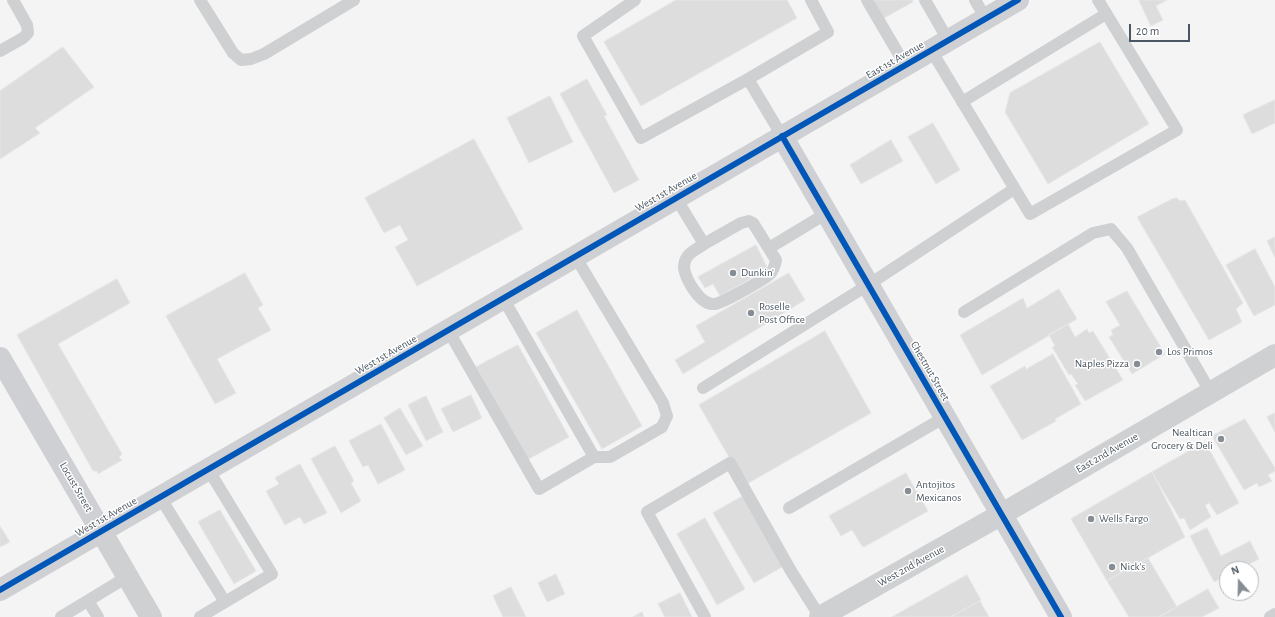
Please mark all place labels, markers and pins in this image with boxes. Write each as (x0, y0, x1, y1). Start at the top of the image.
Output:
place label: Dunkin' (741, 266, 774, 280)
marker: Dunkin' (728, 268, 738, 278)
place label: Roselle Post Office (759, 300, 805, 326)
marker: Roselle Post Office (746, 308, 756, 318)
place label: Los Primos (1167, 345, 1213, 359)
marker: Los Primos (1154, 347, 1164, 357)
place label: Naples Pizza (1075, 357, 1129, 371)
marker: Naples Pizza (1132, 359, 1142, 369)
place label: Nealtican Grocery & Deli (1151, 426, 1213, 452)
marker: Nealtican Grocery & Deli (1216, 434, 1226, 444)
place label: Antojitos Mexicanos (916, 478, 961, 504)
marker: Antojitos Mexicanos (903, 486, 913, 496)
place label: Wells Fargo (1099, 512, 1148, 526)
marker: Wells Fargo (1086, 514, 1096, 524)
place label: Nick's (1120, 560, 1145, 574)
marker: Nick's (1107, 562, 1117, 572)

